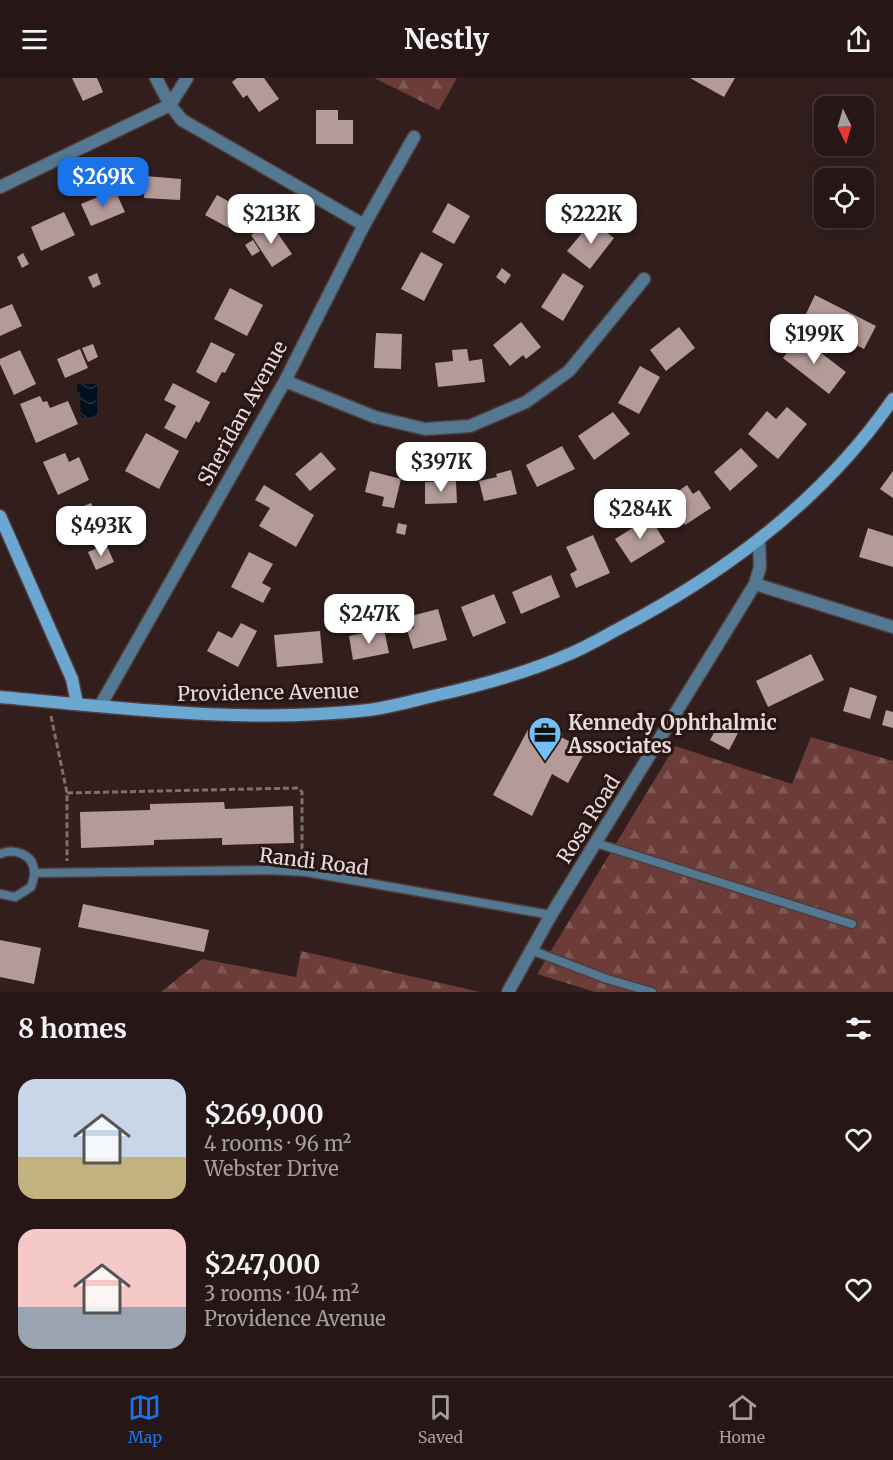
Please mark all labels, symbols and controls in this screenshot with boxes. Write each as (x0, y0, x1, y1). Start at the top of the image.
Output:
text: Nestly (404, 22, 489, 56)
icon: menu (18, 23, 51, 56)
icon: share (842, 23, 875, 56)
north arrow (814, 96, 874, 156)
map controls (814, 96, 874, 228)
pin: $269K (61, 157, 145, 208)
text: $269K (72, 164, 134, 189)
button: locate (814, 168, 874, 228)
pin: $213K (229, 194, 313, 245)
pin: $222K (549, 194, 633, 245)
text: $213K (242, 201, 300, 226)
text: $222K (560, 201, 622, 226)
pin: $199K (772, 314, 856, 365)
text: $199K (784, 321, 844, 346)
street label: Sheridan Avenue (192, 336, 292, 490)
pin: $397K (399, 442, 483, 493)
text: $397K (410, 449, 472, 474)
pin: $284K (598, 489, 682, 540)
text: $284K (608, 496, 672, 521)
pin: $493K (59, 506, 143, 557)
text: $493K (70, 513, 132, 538)
pin: $247K (327, 594, 411, 645)
text: $247K (338, 601, 400, 626)
street label: Providence Avenue (177, 678, 359, 706)
place label: Kennedy Ophthalmic Associates (567, 710, 777, 758)
office icon: Kennedy Ophthalmic Associates (527, 715, 563, 762)
street label: Rosa Road (551, 770, 625, 868)
street label: Randi Road (258, 842, 370, 880)
text: 8 homes (18, 1012, 127, 1045)
icon: filters (842, 1012, 875, 1045)
text: $269,000 (204, 1098, 324, 1131)
icon: home (66, 1103, 138, 1175)
icon: heart (842, 1123, 875, 1156)
text: 4 rooms · 96 m² (204, 1131, 351, 1156)
text: Webster Drive (204, 1156, 339, 1181)
text: $247,000 (204, 1248, 321, 1281)
icon: home (66, 1253, 138, 1325)
icon: heart (842, 1273, 875, 1306)
text: 3 rooms · 104 m² (204, 1281, 359, 1306)
text: Providence Avenue (204, 1306, 386, 1331)
tab: Map (128, 1391, 162, 1447)
tab: Saved (418, 1391, 463, 1447)
tab: Home (719, 1391, 765, 1447)

